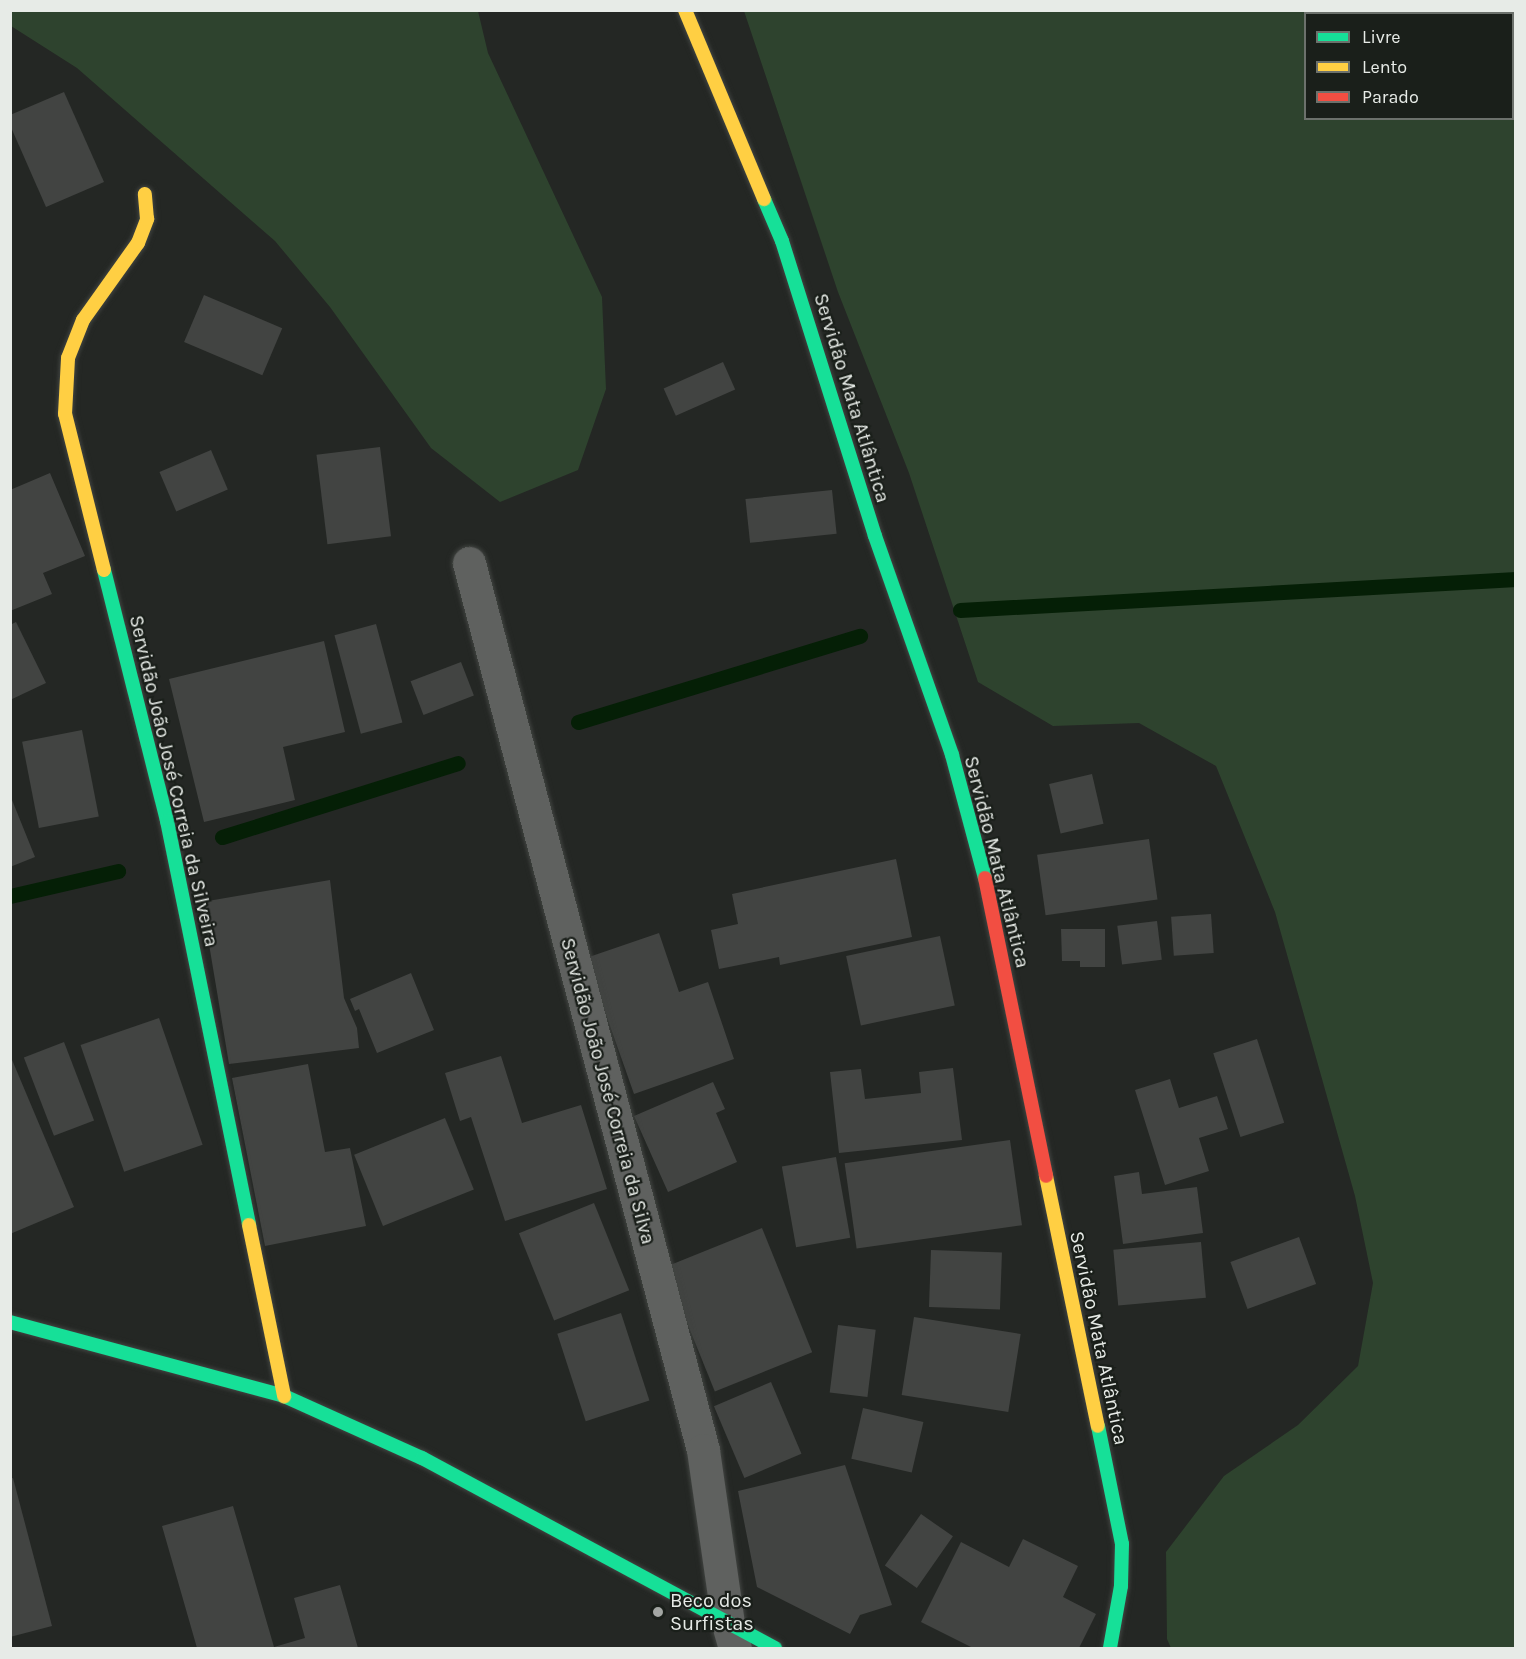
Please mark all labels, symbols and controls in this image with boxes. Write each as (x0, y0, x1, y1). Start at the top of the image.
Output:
legend (1304, 12, 1514, 120)
text: Livre (1362, 26, 1401, 48)
text: Lento (1362, 56, 1407, 78)
text: Parado (1362, 86, 1419, 108)
street label: Servidão Mata Atlântica (809, 290, 895, 506)
street label: Servidão João José Correia da Silveira (124, 613, 224, 949)
street label: Servidão Mata Atlântica (959, 753, 1035, 971)
street label: Servidão João José Correia da Silva (555, 935, 661, 1247)
street label: Servidão Mata Atlântica (1065, 1229, 1133, 1447)
place label: Beco dos Surfistas (670, 1588, 754, 1635)
marker: Beco dos Surfistas (651, 1605, 665, 1619)

